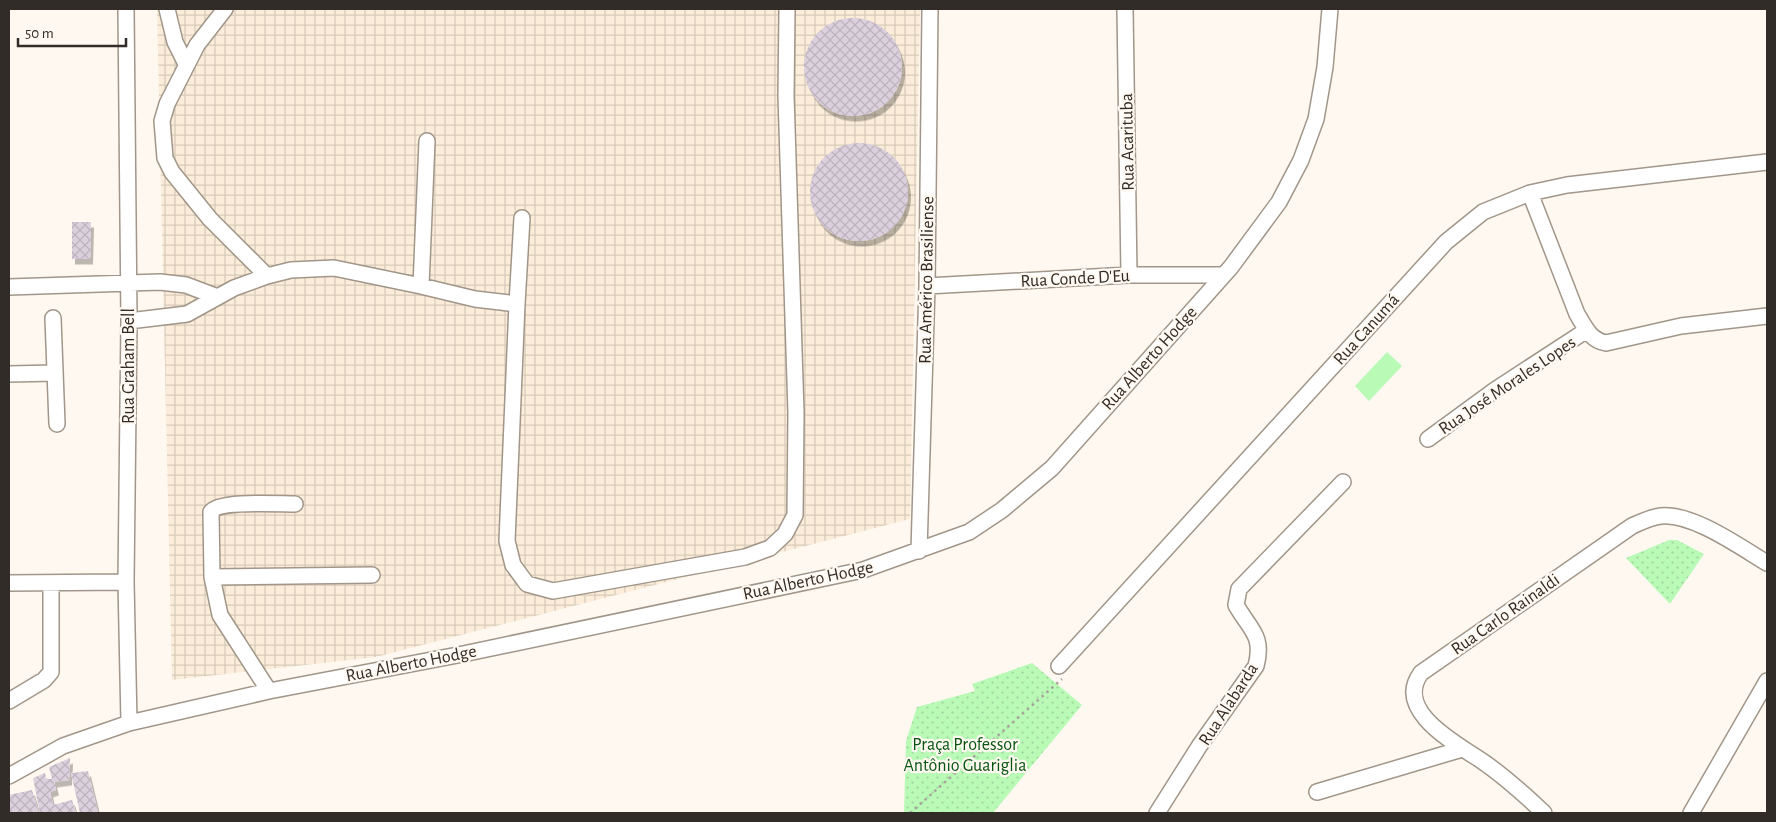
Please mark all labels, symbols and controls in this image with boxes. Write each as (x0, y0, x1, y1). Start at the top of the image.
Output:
scale bar (18, 15, 125, 47)
text: 50 m (25, 26, 54, 41)
street label: Rua Acarituba (1118, 93, 1138, 191)
street label: Rua Américo Brasiliense (917, 196, 937, 364)
street label: Rua Conde D'Eu (1020, 267, 1130, 291)
street label: Rua Canumá (1330, 291, 1403, 369)
street label: Rua Alberto Hodge (1099, 303, 1201, 414)
street label: Rua Graham Bell (120, 308, 138, 424)
street label: Rua José Morales Lopes (1436, 333, 1579, 438)
street label: Rua Alberto Hodge (741, 558, 875, 604)
street label: Rua Carlo Rainaldi (1448, 571, 1563, 659)
street label: Rua Alberto Hodge (344, 642, 478, 685)
street label: Rua Alabarda (1196, 660, 1262, 749)
park label: Praça Professor Antônio Guariglia (904, 736, 1026, 775)

